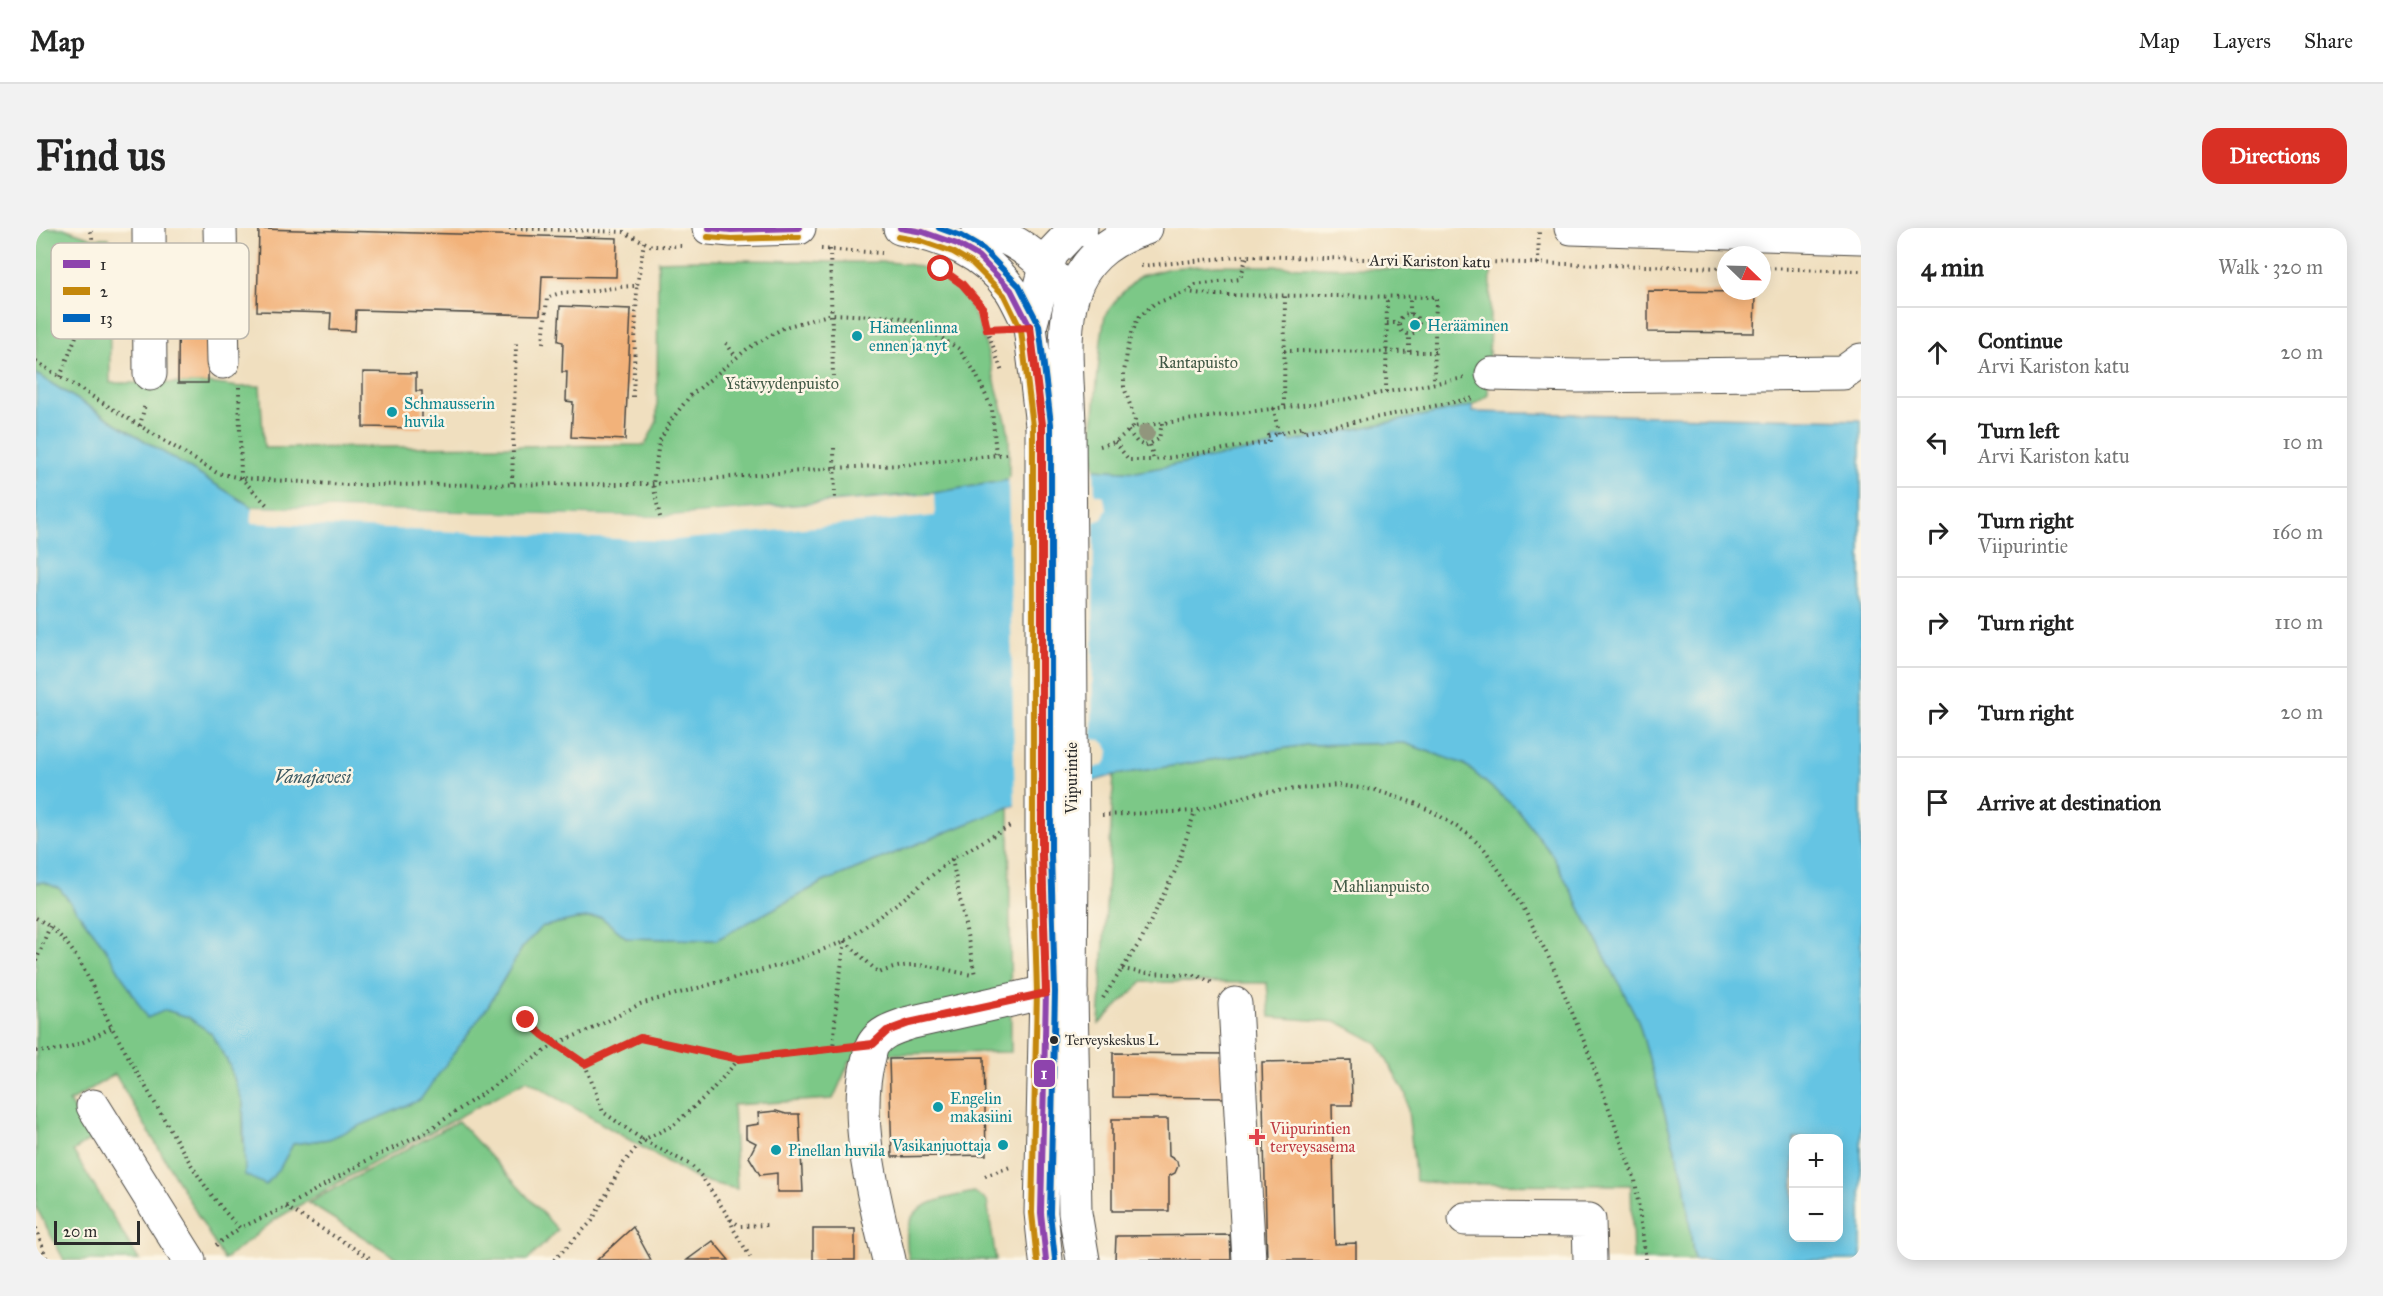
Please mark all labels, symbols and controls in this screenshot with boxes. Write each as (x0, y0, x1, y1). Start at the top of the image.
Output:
text: Map (30, 24, 85, 59)
text: Map (2139, 28, 2180, 54)
text: Layers (2213, 28, 2271, 54)
text: Share (2304, 28, 2353, 54)
button: Directions (2202, 128, 2347, 184)
text: Find us (36, 130, 166, 182)
legend (51, 243, 249, 339)
north arrow (1717, 246, 1771, 300)
street label: Arvi Kariston katu (1368, 250, 1491, 272)
text: 4 min (1921, 251, 1984, 283)
text: 1 (100, 255, 106, 274)
route start (927, 255, 953, 281)
text: Walk · 320 m (2218, 255, 2323, 279)
text: 2 (100, 282, 108, 301)
text: 13 (100, 309, 113, 328)
place label: Herääminen (1427, 316, 1509, 335)
place label: Hämeenlinna ennen ja nyt (869, 318, 958, 355)
marker: Herääminen (1408, 318, 1422, 332)
text: Continue (1978, 327, 2063, 354)
marker: Hämeenlinna ennen ja nyt (850, 329, 864, 343)
icon: ahead (1921, 336, 1954, 369)
text: 20 m (2280, 340, 2323, 364)
park label: Rantapuisto (1158, 353, 1238, 372)
text: Arvi Kariston katu (1978, 354, 2130, 378)
park label: Ystävyydenpuisto (725, 374, 839, 393)
place label: Schmausserin huvila (404, 394, 495, 431)
marker: Schmausserin huvila (385, 405, 399, 419)
text: Turn left (1978, 417, 2060, 444)
icon: left (1921, 426, 1954, 459)
text: 10 m (2282, 430, 2323, 454)
text: Arvi Kariston katu (1978, 444, 2130, 468)
text: Turn right (1978, 507, 2074, 534)
icon: right (1921, 516, 1954, 549)
text: 160 m (2272, 520, 2323, 544)
text: Viipurintie (1978, 534, 2068, 558)
icon: right (1921, 606, 1954, 639)
text: Turn right (1978, 609, 2074, 636)
text: 110 m (2275, 610, 2323, 634)
icon: right (1921, 696, 1954, 729)
text: Turn right (1978, 699, 2074, 726)
text: 20 m (2280, 700, 2323, 724)
street label: Viipurintie (1062, 742, 1081, 815)
water label: Vanajavesi (275, 766, 351, 788)
icon: arrive (1921, 786, 1954, 819)
text: Arrive at destination (1978, 789, 2161, 816)
park label: Mahlianpuisto (1333, 877, 1429, 896)
route end (512, 1006, 538, 1032)
place label: Terveyskeskus L (1065, 1032, 1159, 1049)
marker: Terveyskeskus L (1048, 1034, 1060, 1046)
line badge: 1 (1033, 1059, 1056, 1088)
text: 1 (1041, 1064, 1048, 1083)
place label: Engelin makasiini (950, 1089, 1013, 1126)
marker: Engelin makasiini (931, 1100, 945, 1114)
place label: Viipurintien terveysasema (1269, 1119, 1356, 1156)
marker: Viipurintien terveysasema (1248, 1128, 1266, 1146)
map controls (1789, 1134, 1843, 1242)
button: + (1789, 1134, 1843, 1188)
place label: Vasikanjuottaja (891, 1136, 991, 1155)
marker: Vasikanjuottaja (996, 1138, 1010, 1152)
place label: Pinellan huvila (788, 1141, 885, 1160)
marker: Pinellan huvila (769, 1143, 783, 1157)
button: − (1789, 1188, 1843, 1242)
scale bar (54, 1218, 140, 1246)
text: 20 m (63, 1222, 97, 1241)

